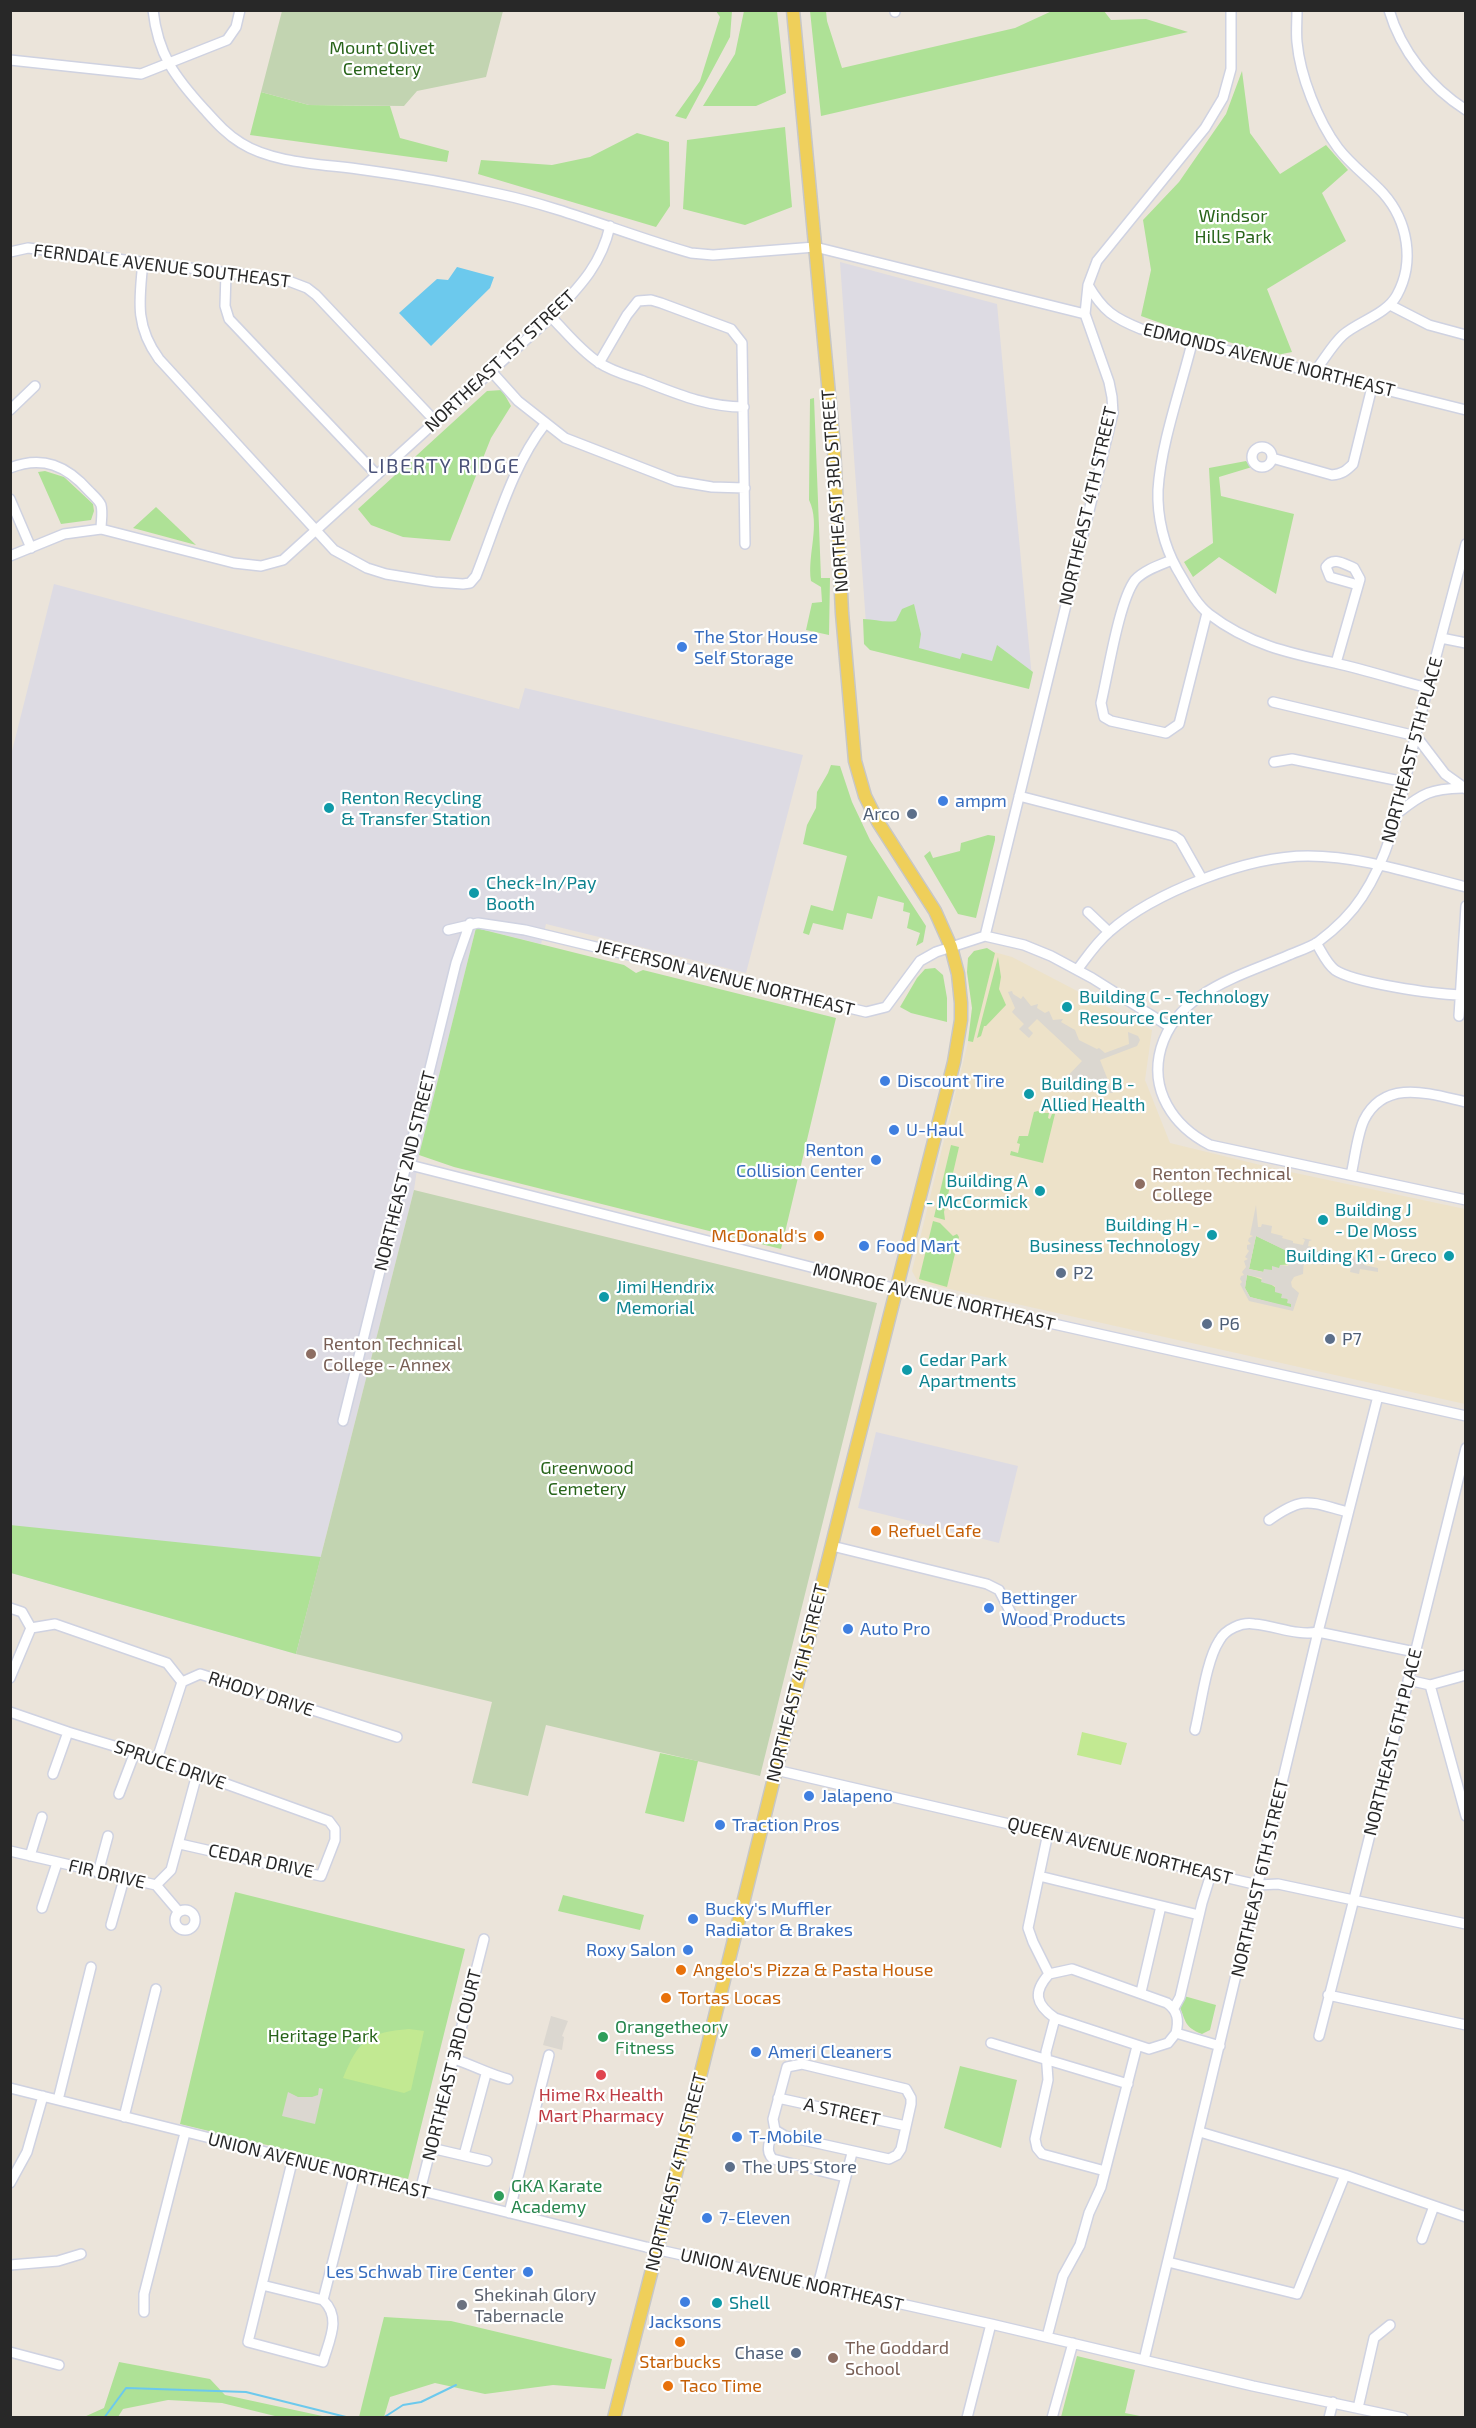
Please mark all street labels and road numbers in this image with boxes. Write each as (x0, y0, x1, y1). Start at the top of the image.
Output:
street label: FERNDALE AVENUE SOUTHEAST (32, 240, 292, 292)
street label: NORTHEAST 1ST STREET (420, 286, 580, 436)
street label: EDMONDS AVENUE NORTHEAST (1141, 318, 1397, 402)
street label: NORTHEAST 3RD STREET (817, 389, 853, 593)
street label: NORTHEAST 4TH STREET (1055, 404, 1121, 608)
street label: NORTHEAST 5TH PLACE (1377, 655, 1447, 845)
street label: JEFFERSON AVENUE NORTHEAST (593, 935, 857, 1021)
street label: NORTHEAST 2ND STREET (370, 1069, 440, 1273)
street label: MONROE AVENUE NORTHEAST (811, 1259, 1057, 1335)
street label: NORTHEAST 4TH STREET (762, 1582, 832, 1784)
street label: NORTHEAST 6TH PLACE (1359, 1646, 1427, 1838)
street label: RHODY DRIVE (205, 1667, 317, 1721)
street label: SPRUCE DRIVE (111, 1736, 229, 1794)
street label: NORTHEAST 6TH STREET (1227, 1777, 1293, 1979)
street label: QUEEN AVENUE NORTHEAST (1005, 1813, 1235, 1889)
street label: CEDAR DRIVE (206, 1839, 316, 1883)
street label: FIR DRIVE (66, 1855, 148, 1893)
street label: NORTHEAST 3RD COURT (418, 1967, 486, 2163)
street label: NORTHEAST 4TH STREET (641, 2071, 711, 2273)
street label: A STREET (802, 2093, 882, 2131)
street label: UNION AVENUE NORTHEAST (206, 2128, 432, 2204)
street label: UNION AVENUE NORTHEAST (678, 2244, 906, 2316)

